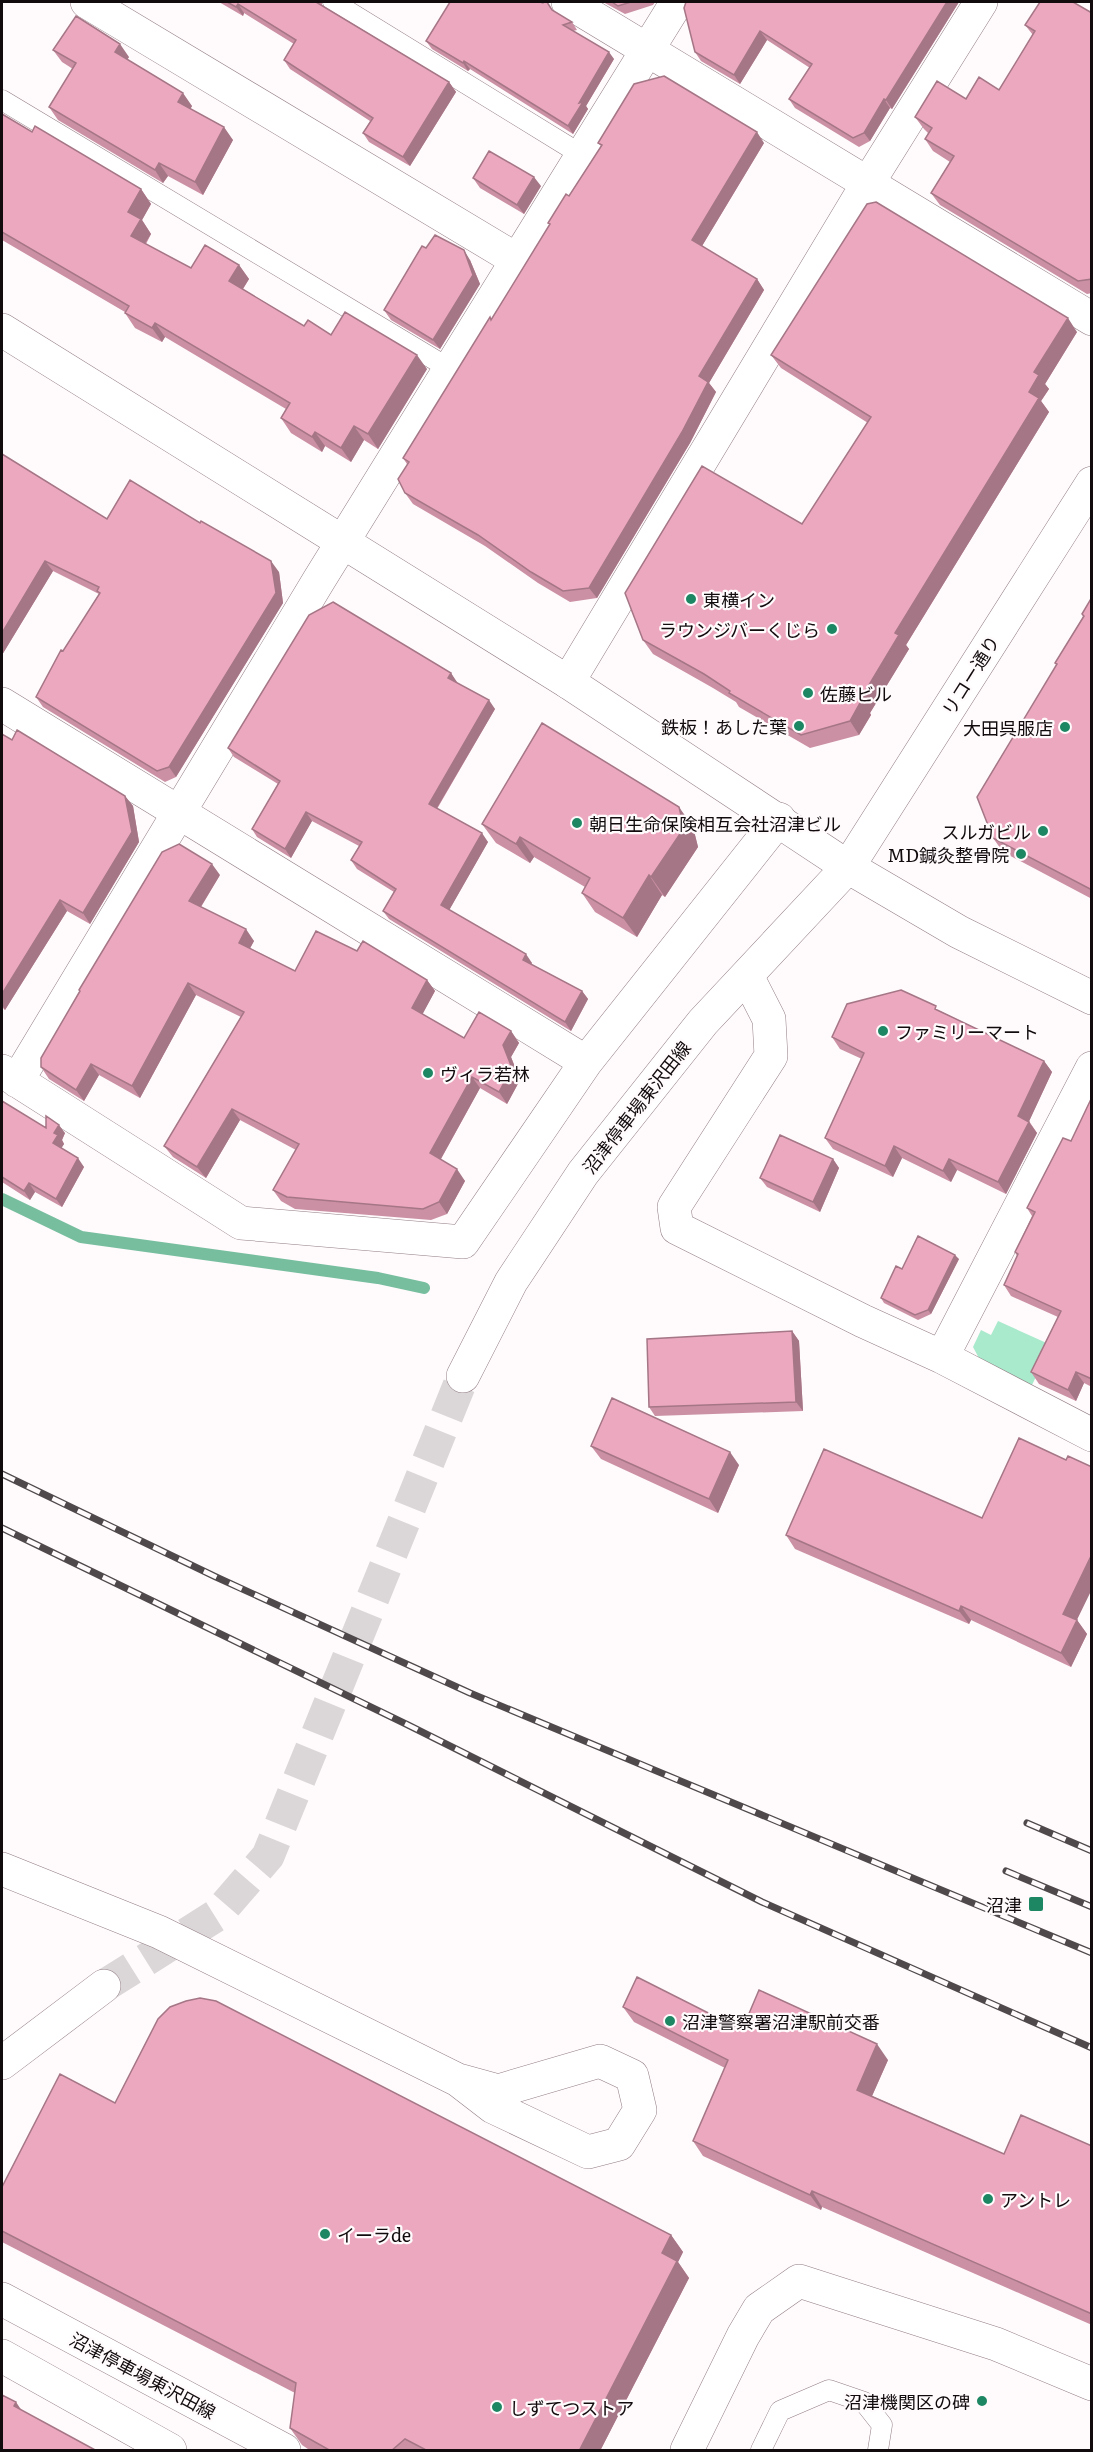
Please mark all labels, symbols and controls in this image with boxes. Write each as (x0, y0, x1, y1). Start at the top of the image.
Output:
place label: 東横イン (703, 586, 775, 613)
marker: 東横イン (684, 592, 698, 606)
place label: ラウンジバーくじら (659, 616, 820, 643)
marker: ラウンジバーくじら (825, 622, 839, 636)
street label: リコー通り (935, 630, 1005, 720)
place label: 佐藤ビル (820, 680, 892, 707)
marker: 佐藤ビル (801, 686, 815, 700)
place label: 鉄板！あした葉 (661, 713, 787, 740)
place label: 大田呉服店 (963, 714, 1053, 741)
marker: 鉄板！あした葉 (792, 719, 806, 733)
marker: 大田呉服店 (1058, 720, 1072, 734)
place label: 朝日生命保険相互会社沼津ビル (589, 810, 841, 837)
marker: 朝日生命保険相互会社沼津ビル (570, 816, 584, 830)
place label: スルガビル (942, 818, 1031, 845)
marker: スルガビル (1036, 824, 1050, 838)
place label: MD鍼灸整骨院 (887, 841, 1009, 868)
marker: MD鍼灸整骨院 (1014, 847, 1028, 861)
place label: ファミリーマート (895, 1018, 1039, 1045)
marker: ファミリーマート (876, 1024, 890, 1038)
street label: 沼津停車場東沢田線 (575, 1035, 697, 1179)
place label: ヴィラ若林 (440, 1060, 530, 1087)
marker: ヴィラ若林 (421, 1066, 435, 1080)
place label: 沼津 (986, 1891, 1022, 1918)
marker: 沼津 (1027, 1895, 1045, 1913)
place label: 沼津警察署沼津駅前交番 (682, 2008, 880, 2035)
marker: 沼津警察署沼津駅前交番 (663, 2014, 677, 2028)
place label: アントレ (1000, 2186, 1071, 2213)
marker: アントレ (981, 2192, 995, 2206)
place label: イーラde (337, 2221, 411, 2248)
marker: イーラde (318, 2227, 332, 2241)
street label: 沼津停車場東沢田線 (65, 2325, 221, 2425)
place label: 沼津機関区の碑 (844, 2388, 970, 2415)
place label: しずてつストア (509, 2394, 634, 2421)
marker: 沼津機関区の碑 (975, 2394, 989, 2408)
marker: しずてつストア (490, 2400, 504, 2414)

